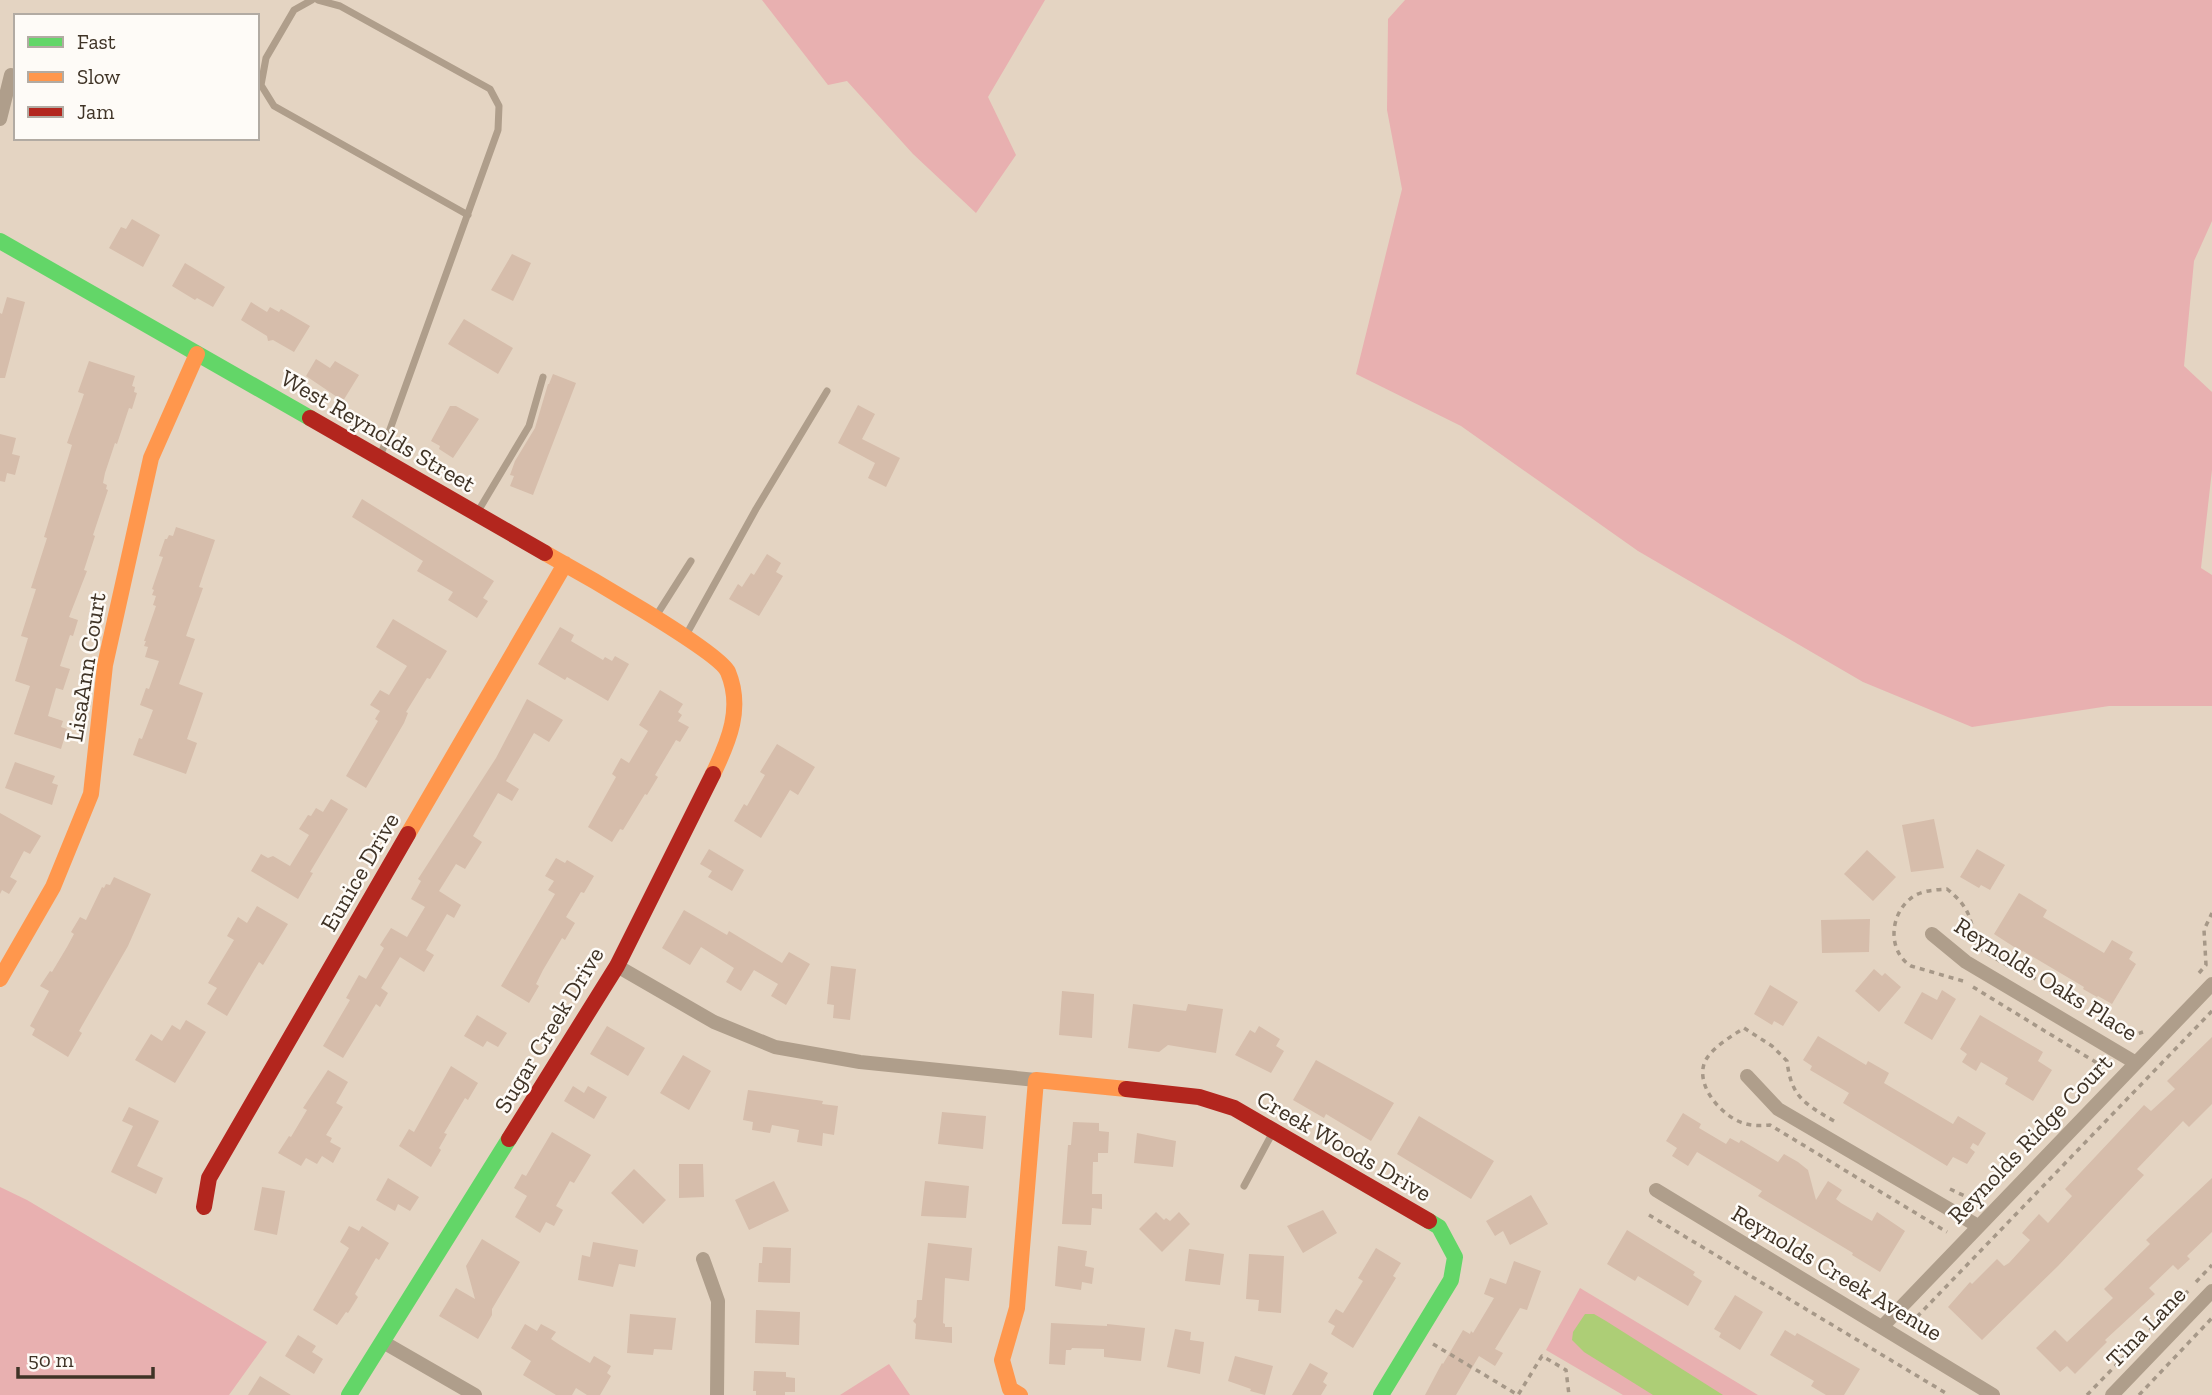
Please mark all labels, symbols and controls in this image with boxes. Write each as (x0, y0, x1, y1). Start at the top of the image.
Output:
legend (14, 14, 259, 140)
text: Fast (77, 29, 116, 54)
text: Slow (77, 64, 120, 89)
text: Jam (77, 99, 114, 124)
street label: West Reynolds Street (276, 363, 481, 498)
street label: LisaAnn Court (59, 590, 112, 744)
street label: Eunice Drive (314, 807, 405, 936)
street label: Reynolds Oaks Place (1949, 910, 2143, 1047)
street label: Sugar Creek Drive (488, 941, 610, 1118)
street label: Reynolds Ridge Court (1941, 1048, 2118, 1229)
street label: Creek Woods Drive (1252, 1084, 1437, 1207)
street label: Reynolds Creek Avenue (1727, 1198, 1948, 1347)
street label: Tina Lane (2100, 1280, 2192, 1373)
scale bar (18, 1336, 152, 1380)
text: 50 m (28, 1347, 74, 1372)

